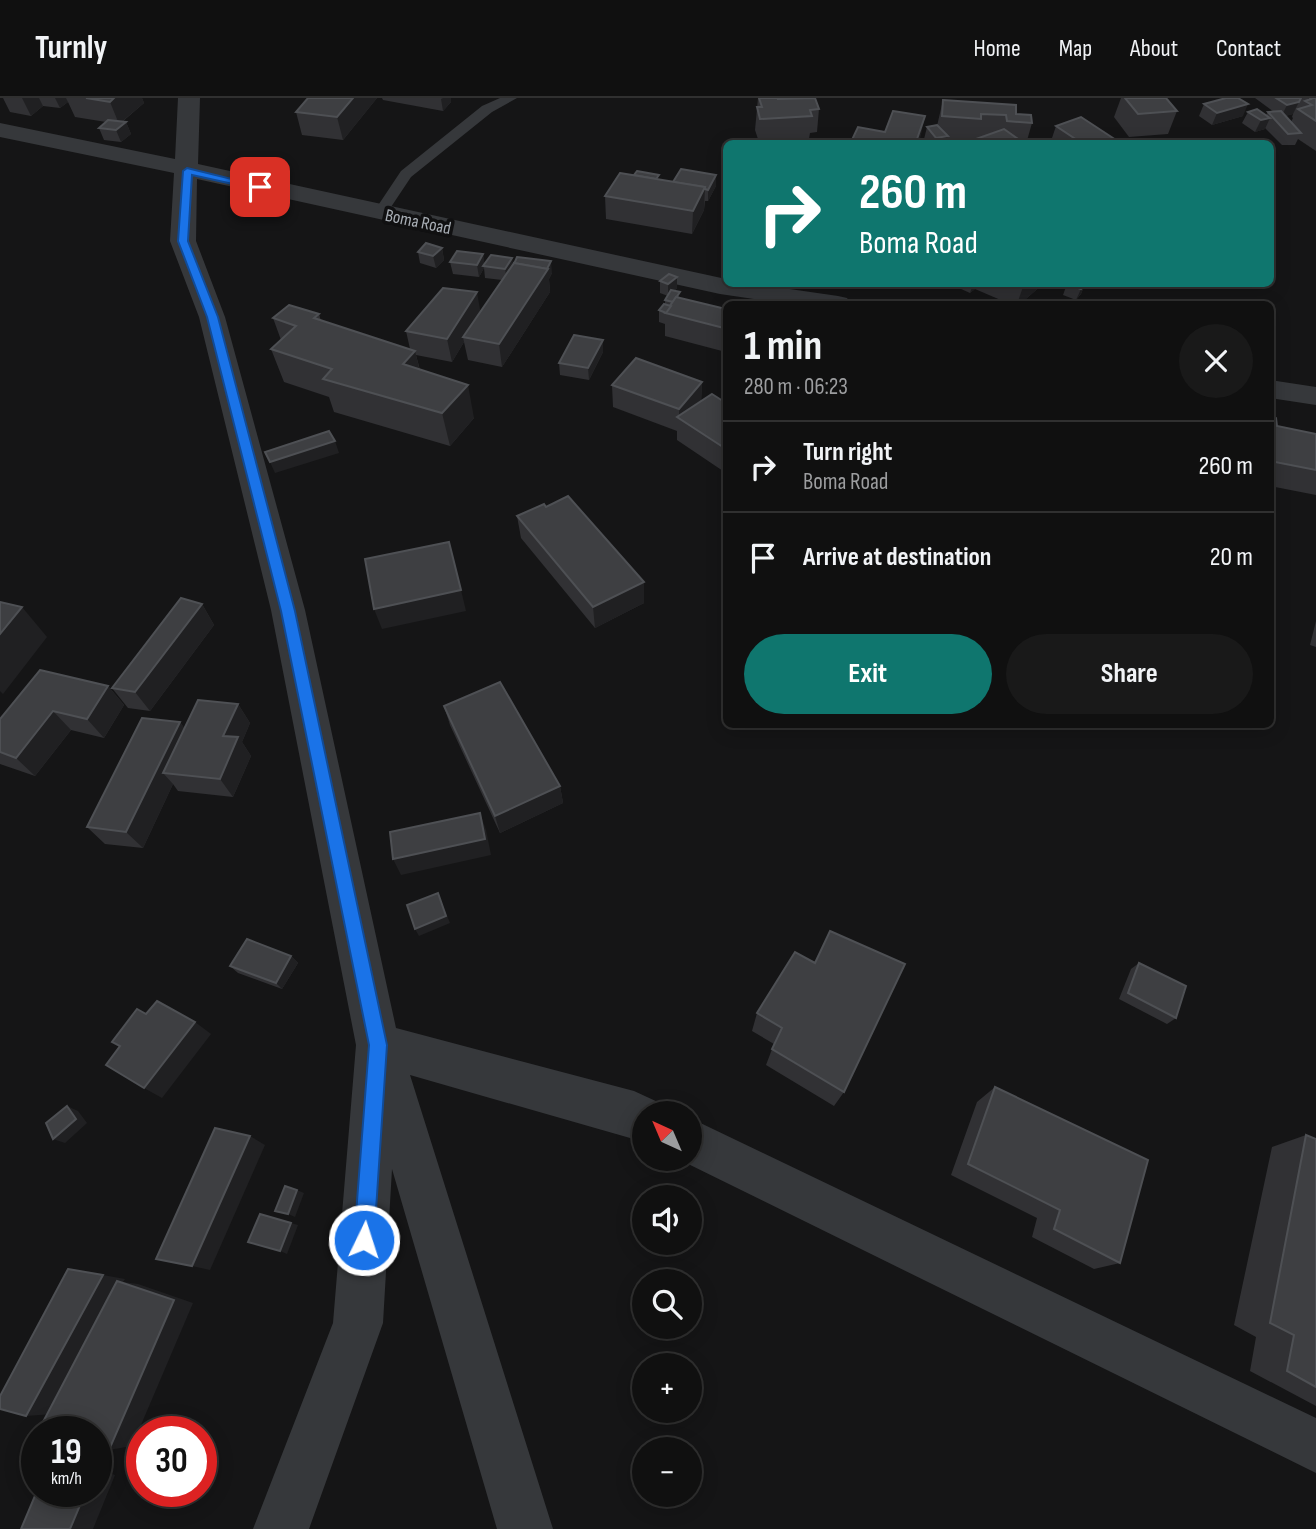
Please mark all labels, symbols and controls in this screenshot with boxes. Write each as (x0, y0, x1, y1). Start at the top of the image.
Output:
text: Turnly (35, 28, 107, 68)
text: Home (973, 34, 1021, 63)
text: Map (1059, 34, 1092, 63)
text: About (1130, 34, 1178, 63)
text: Contact (1216, 34, 1281, 63)
pin (230, 157, 290, 217)
text: 260 m (859, 164, 967, 223)
icon: arrive (241, 168, 279, 206)
icon: right (744, 168, 835, 259)
street label: Boma Road (383, 205, 453, 239)
text: Boma Road (859, 224, 978, 263)
text: 1 min (744, 321, 822, 372)
button: close (1179, 324, 1253, 398)
text: 280 m · 06:23 (744, 373, 848, 401)
text: Turn right (803, 437, 892, 468)
icon: right (744, 448, 782, 486)
text: 260 m (1198, 451, 1253, 482)
text: Boma Road (803, 468, 888, 496)
icon: arrive (744, 539, 782, 577)
text: Arrive at destination (803, 542, 991, 573)
text: 20 m (1210, 542, 1253, 573)
button: Exit (744, 634, 992, 714)
button: Share (1006, 634, 1253, 714)
north arrow (632, 1101, 702, 1171)
map controls (632, 1101, 702, 1507)
button: sound (632, 1185, 702, 1255)
position arrow (327, 1203, 401, 1277)
button: search (632, 1269, 702, 1339)
button: + (632, 1353, 702, 1423)
speed limit sign: 30 (126, 1416, 217, 1507)
text: 19 (51, 1431, 82, 1474)
button: − (632, 1437, 702, 1507)
text: km/h (51, 1468, 82, 1489)

